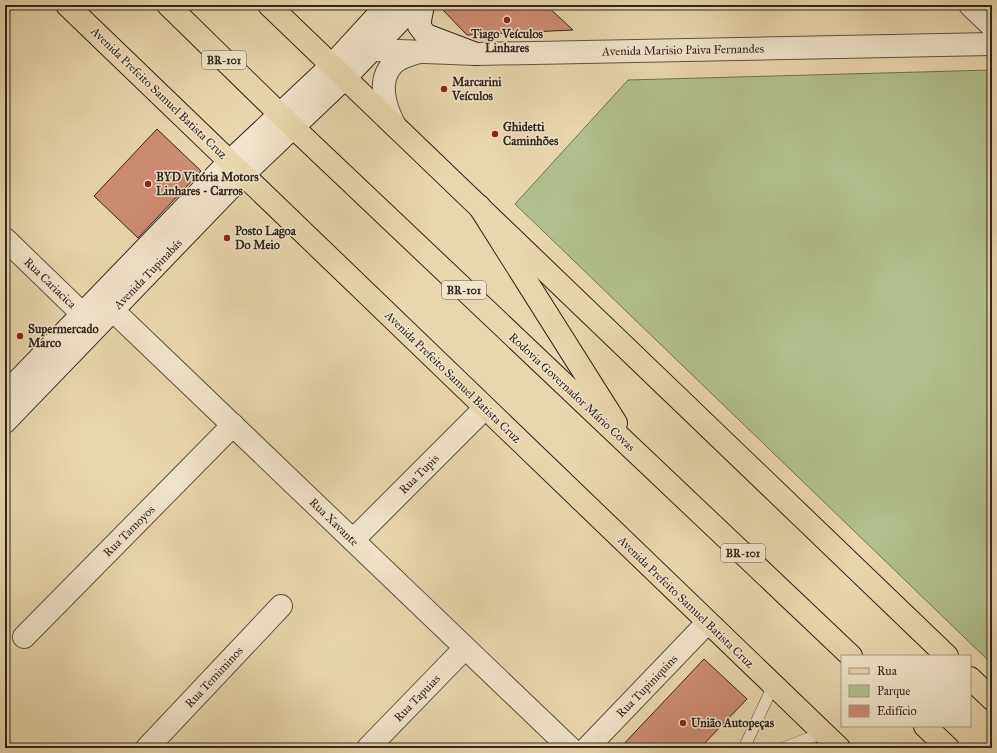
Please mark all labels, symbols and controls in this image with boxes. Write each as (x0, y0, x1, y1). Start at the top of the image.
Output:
marker: Tiago Veículos Linhares (502, 15, 512, 25)
street label: Avenida Prefeito Samuel Batista Cruz (87, 23, 230, 162)
place label: Tiago Veículos Linhares (470, 27, 544, 55)
street label: Avenida Marisio Paiva Fernandes (601, 42, 764, 58)
road number: BR-101 (202, 51, 246, 69)
place label: Marcarini Veículos (451, 75, 502, 103)
marker: Marcarini Veículos (439, 84, 449, 94)
place label: Ghidetti Caminhões (503, 120, 559, 148)
marker: Ghidetti Caminhões (490, 129, 500, 139)
place label: BYD Vitória Motors Linhares - Carros (156, 170, 259, 198)
marker: BYD Vitória Motors Linhares - Carros (143, 179, 153, 189)
place label: Posto Lagoa Do Meio (235, 224, 297, 252)
marker: Posto Lagoa Do Meio (222, 233, 232, 243)
street label: Avenida Tupinabás (110, 236, 185, 313)
street label: Rua Cariacica (21, 255, 80, 312)
road number: BR-101 (442, 281, 486, 299)
street label: Avenida Prefeito Samuel Batista Cruz (381, 307, 524, 446)
place label: Supermercado Marco (28, 322, 99, 350)
street label: Rodovia Governador Mário Covas (506, 330, 638, 454)
marker: Supermercado Marco (15, 331, 25, 341)
street label: Rua Tupis (396, 451, 442, 497)
street label: Rua Xavante (306, 495, 362, 549)
street label: Rua Tamoyos (100, 502, 158, 560)
street label: Avenida Prefeito Samuel Batista Cruz (614, 532, 757, 671)
road number: BR-101 (721, 544, 765, 562)
street label: Rua Temiminos (182, 644, 246, 710)
street label: Rua Tupiniquins (613, 652, 681, 721)
legend (841, 655, 971, 727)
text: Rua (877, 664, 898, 678)
street label: Rua Tapuias (391, 672, 443, 724)
text: Parque (877, 684, 910, 699)
text: Edifício (877, 704, 917, 718)
place label: União Autopeças (691, 716, 775, 731)
marker: União Autopeças (678, 718, 688, 728)

